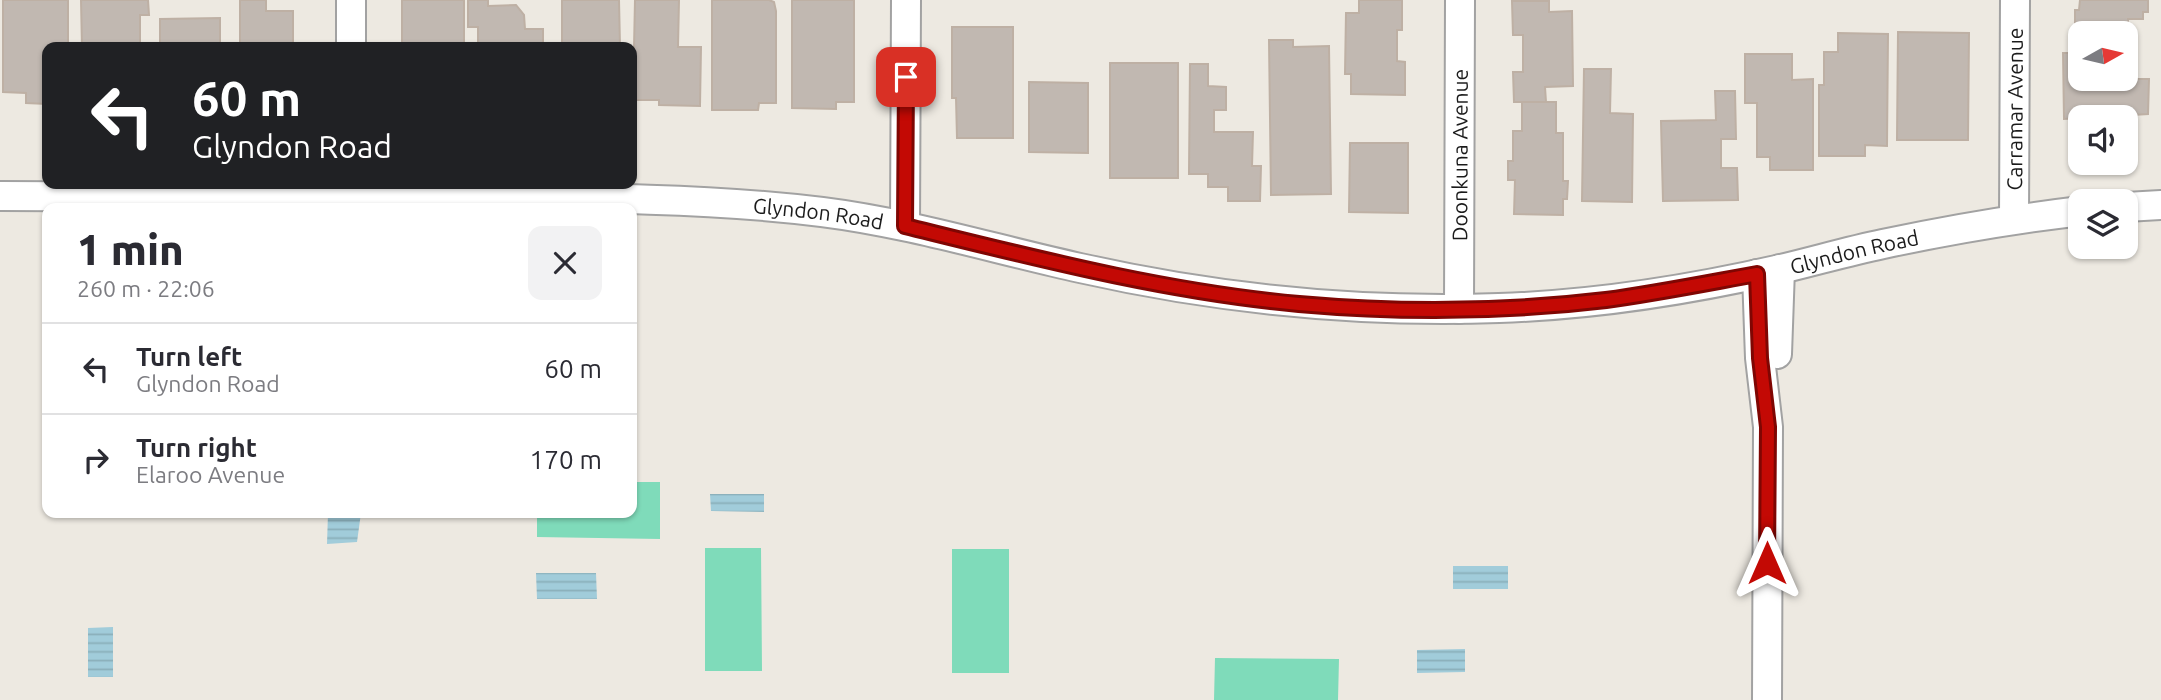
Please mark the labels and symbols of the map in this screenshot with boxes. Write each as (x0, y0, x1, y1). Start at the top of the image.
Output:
north arrow (2068, 21, 2138, 91)
street label: Carramar Avenue (2002, 27, 2027, 191)
pin (876, 47, 936, 107)
street label: Doonkuna Avenue (1447, 69, 1472, 241)
street label: Glyndon Road (752, 193, 886, 234)
street label: Glyndon Road (1787, 225, 1921, 278)
position arrow (1730, 526, 1804, 600)

